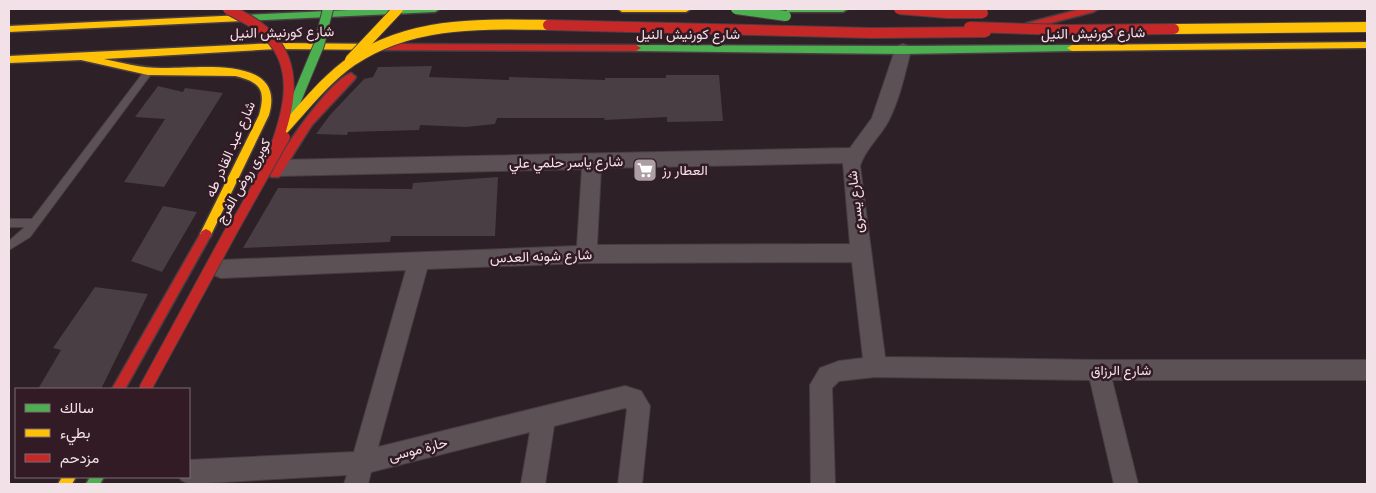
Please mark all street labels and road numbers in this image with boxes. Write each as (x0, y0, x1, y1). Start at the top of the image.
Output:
street label: شارع كورنيش النيل (230, 23, 334, 44)
street label: شارع كورنيش النيل (1041, 24, 1145, 45)
street label: شارع كورنيش النيل (636, 26, 740, 45)
street label: شارع عبد القادر طه (202, 99, 261, 201)
street label: كوبرى روض الفرج (212, 136, 276, 228)
street label: شارع ياسر حلمي علي (509, 153, 623, 175)
street label: شارع يسرى (844, 170, 869, 234)
street label: شارع شونه العدس (490, 246, 593, 269)
street label: شارع الرزاق (1091, 362, 1151, 381)
street label: حارة موسى (387, 434, 449, 465)

